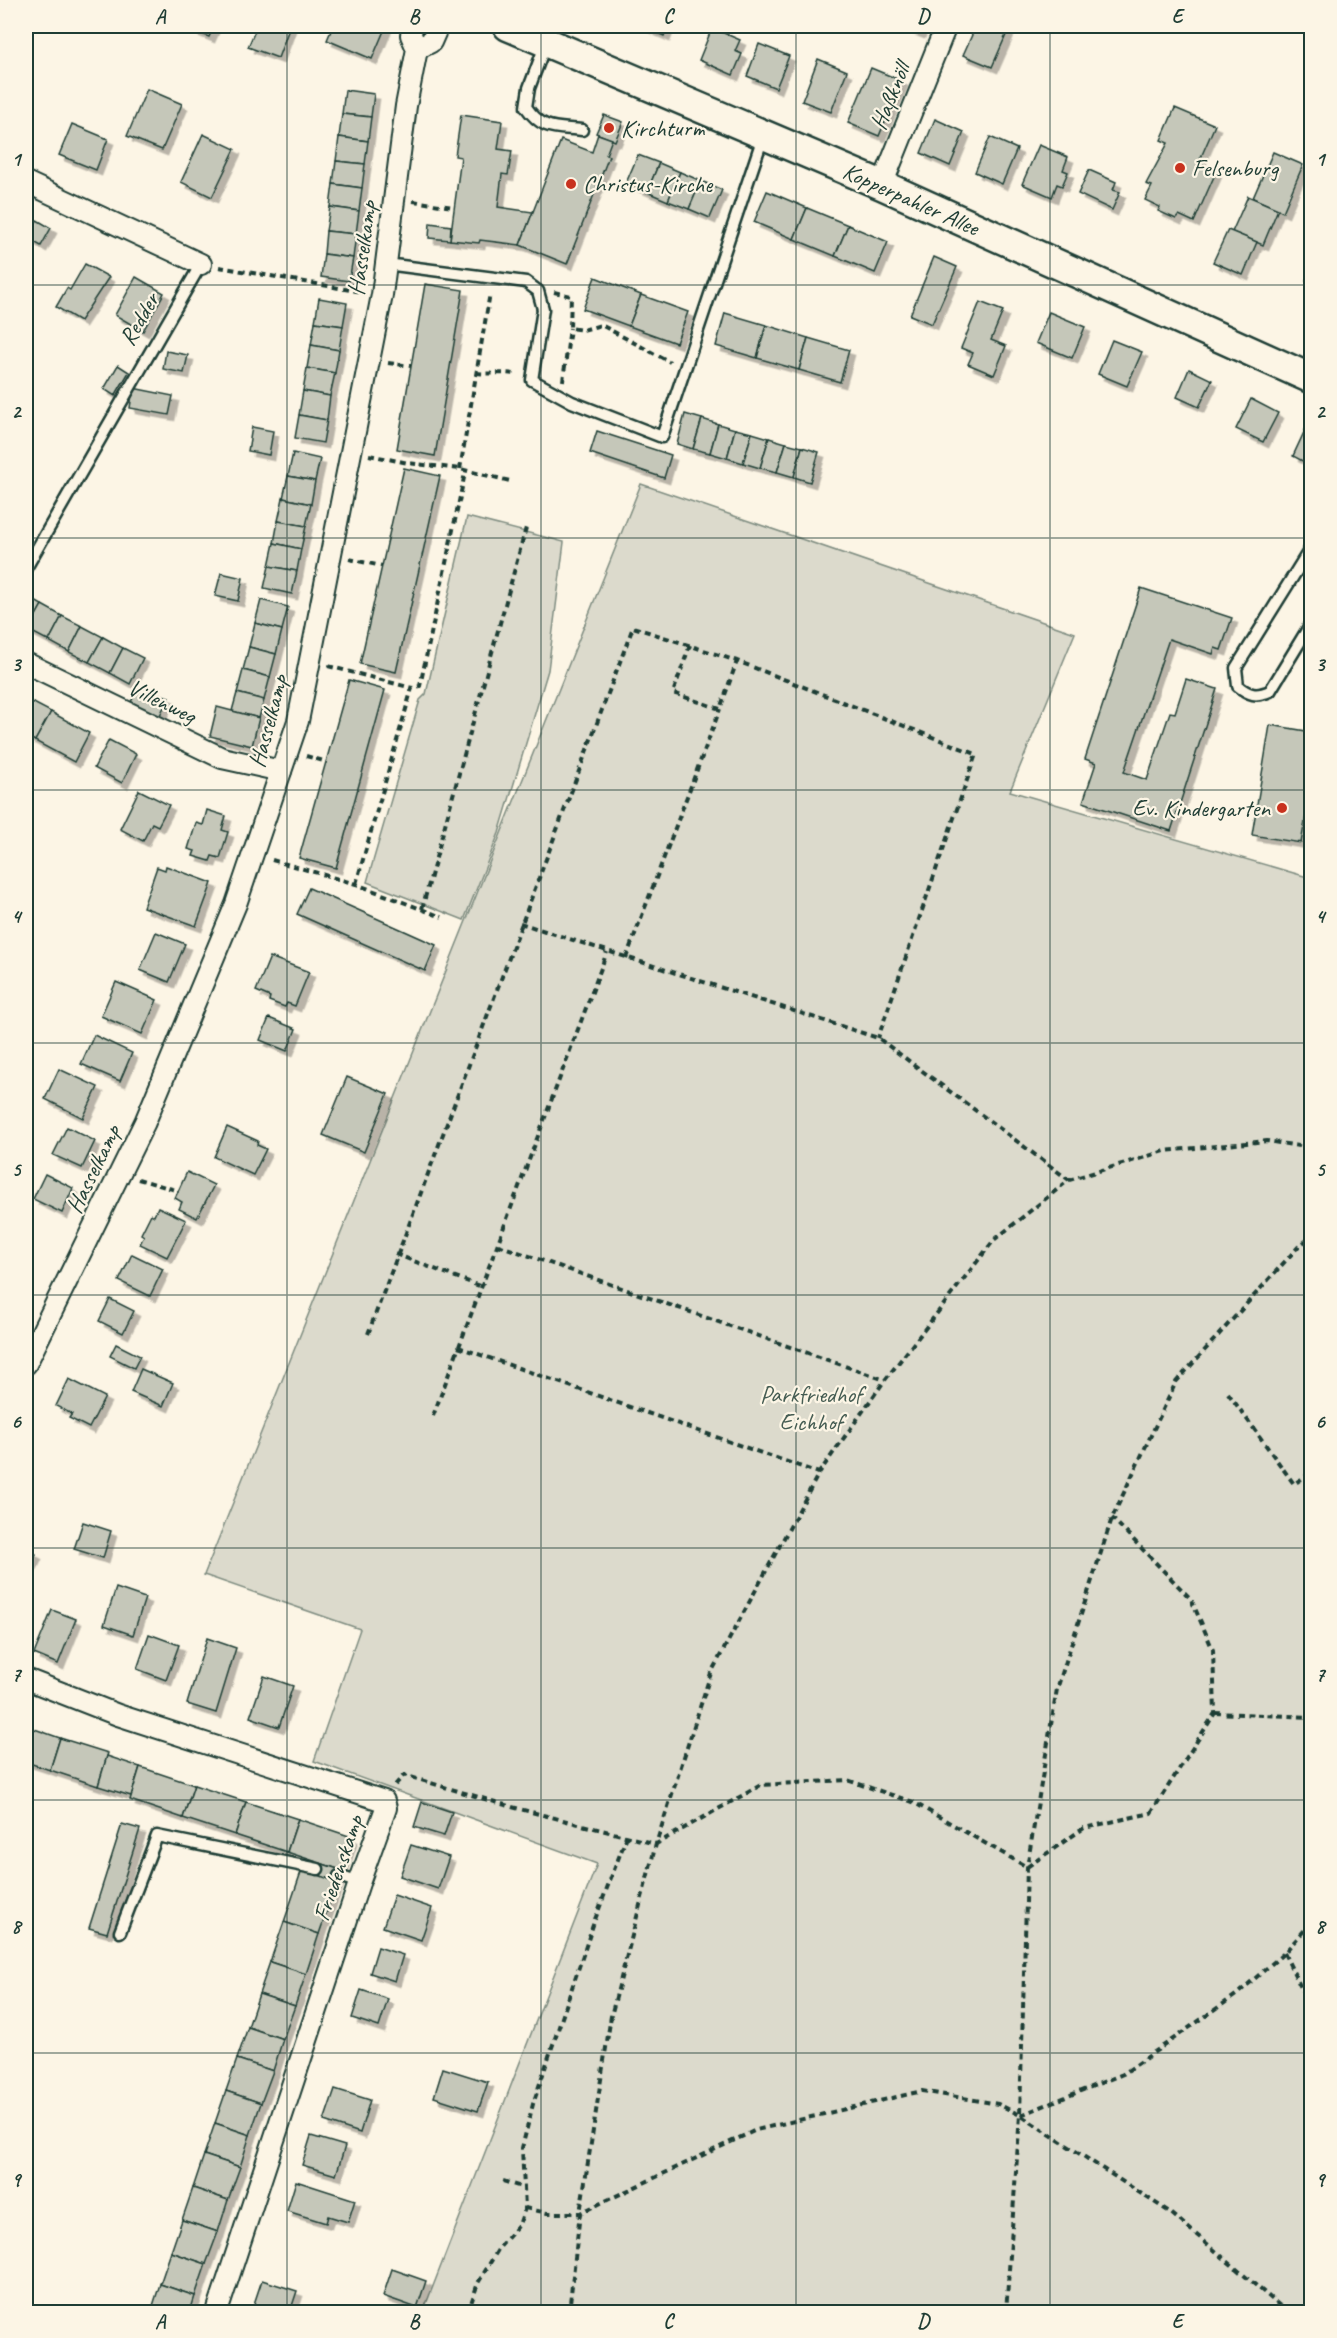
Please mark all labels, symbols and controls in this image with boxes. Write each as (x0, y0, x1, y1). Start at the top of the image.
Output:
text: A (155, 4, 167, 29)
text: B (409, 4, 421, 29)
text: C (663, 4, 675, 29)
text: D (917, 4, 931, 29)
text: E (1172, 4, 1186, 29)
street label: Haßknöll (863, 54, 918, 134)
place label: Kirchturm (621, 113, 705, 143)
marker: Kirchturm (602, 121, 616, 135)
text: 1 (12, 147, 23, 172)
text: 1 (1316, 147, 1327, 172)
place label: Felsenburg (1192, 153, 1279, 183)
street label: Kopperpahler Allee (838, 156, 986, 243)
marker: Felsenburg (1173, 161, 1187, 175)
place label: Christus-Kirche (583, 169, 714, 199)
marker: Christus-Kirche (564, 177, 578, 191)
street label: Hasselkamp (341, 197, 384, 297)
street label: Redder (112, 285, 167, 351)
text: 2 (12, 399, 23, 424)
text: 2 (1316, 399, 1327, 424)
text: 3 (12, 652, 23, 677)
text: 3 (1316, 652, 1327, 677)
street label: Hasselkamp (241, 670, 295, 771)
street label: Villenweg (123, 672, 203, 731)
place label: Ev. Kindergarten (1132, 793, 1271, 823)
marker: Ev. Kindergarten (1275, 801, 1289, 815)
text: 4 (12, 904, 24, 929)
text: 4 (1316, 904, 1328, 929)
street label: Hasselkamp (59, 1118, 128, 1218)
text: 5 (12, 1157, 23, 1182)
text: 5 (1316, 1157, 1327, 1182)
park label: Parkfriedhof Eichhof (760, 1379, 867, 1437)
text: 6 (11, 1409, 22, 1434)
text: 6 (1315, 1409, 1326, 1434)
text: 7 (12, 1662, 23, 1687)
text: 7 (1316, 1662, 1327, 1687)
street label: Friedenskamp (306, 1810, 370, 1925)
text: 8 (12, 1914, 24, 1939)
text: 8 (1316, 1914, 1328, 1939)
text: 9 (12, 2167, 23, 2192)
text: 9 (1316, 2167, 1327, 2192)
text: A (155, 2309, 167, 2334)
text: B (409, 2309, 421, 2334)
text: C (663, 2309, 675, 2334)
text: D (917, 2309, 931, 2334)
text: E (1172, 2309, 1186, 2334)

